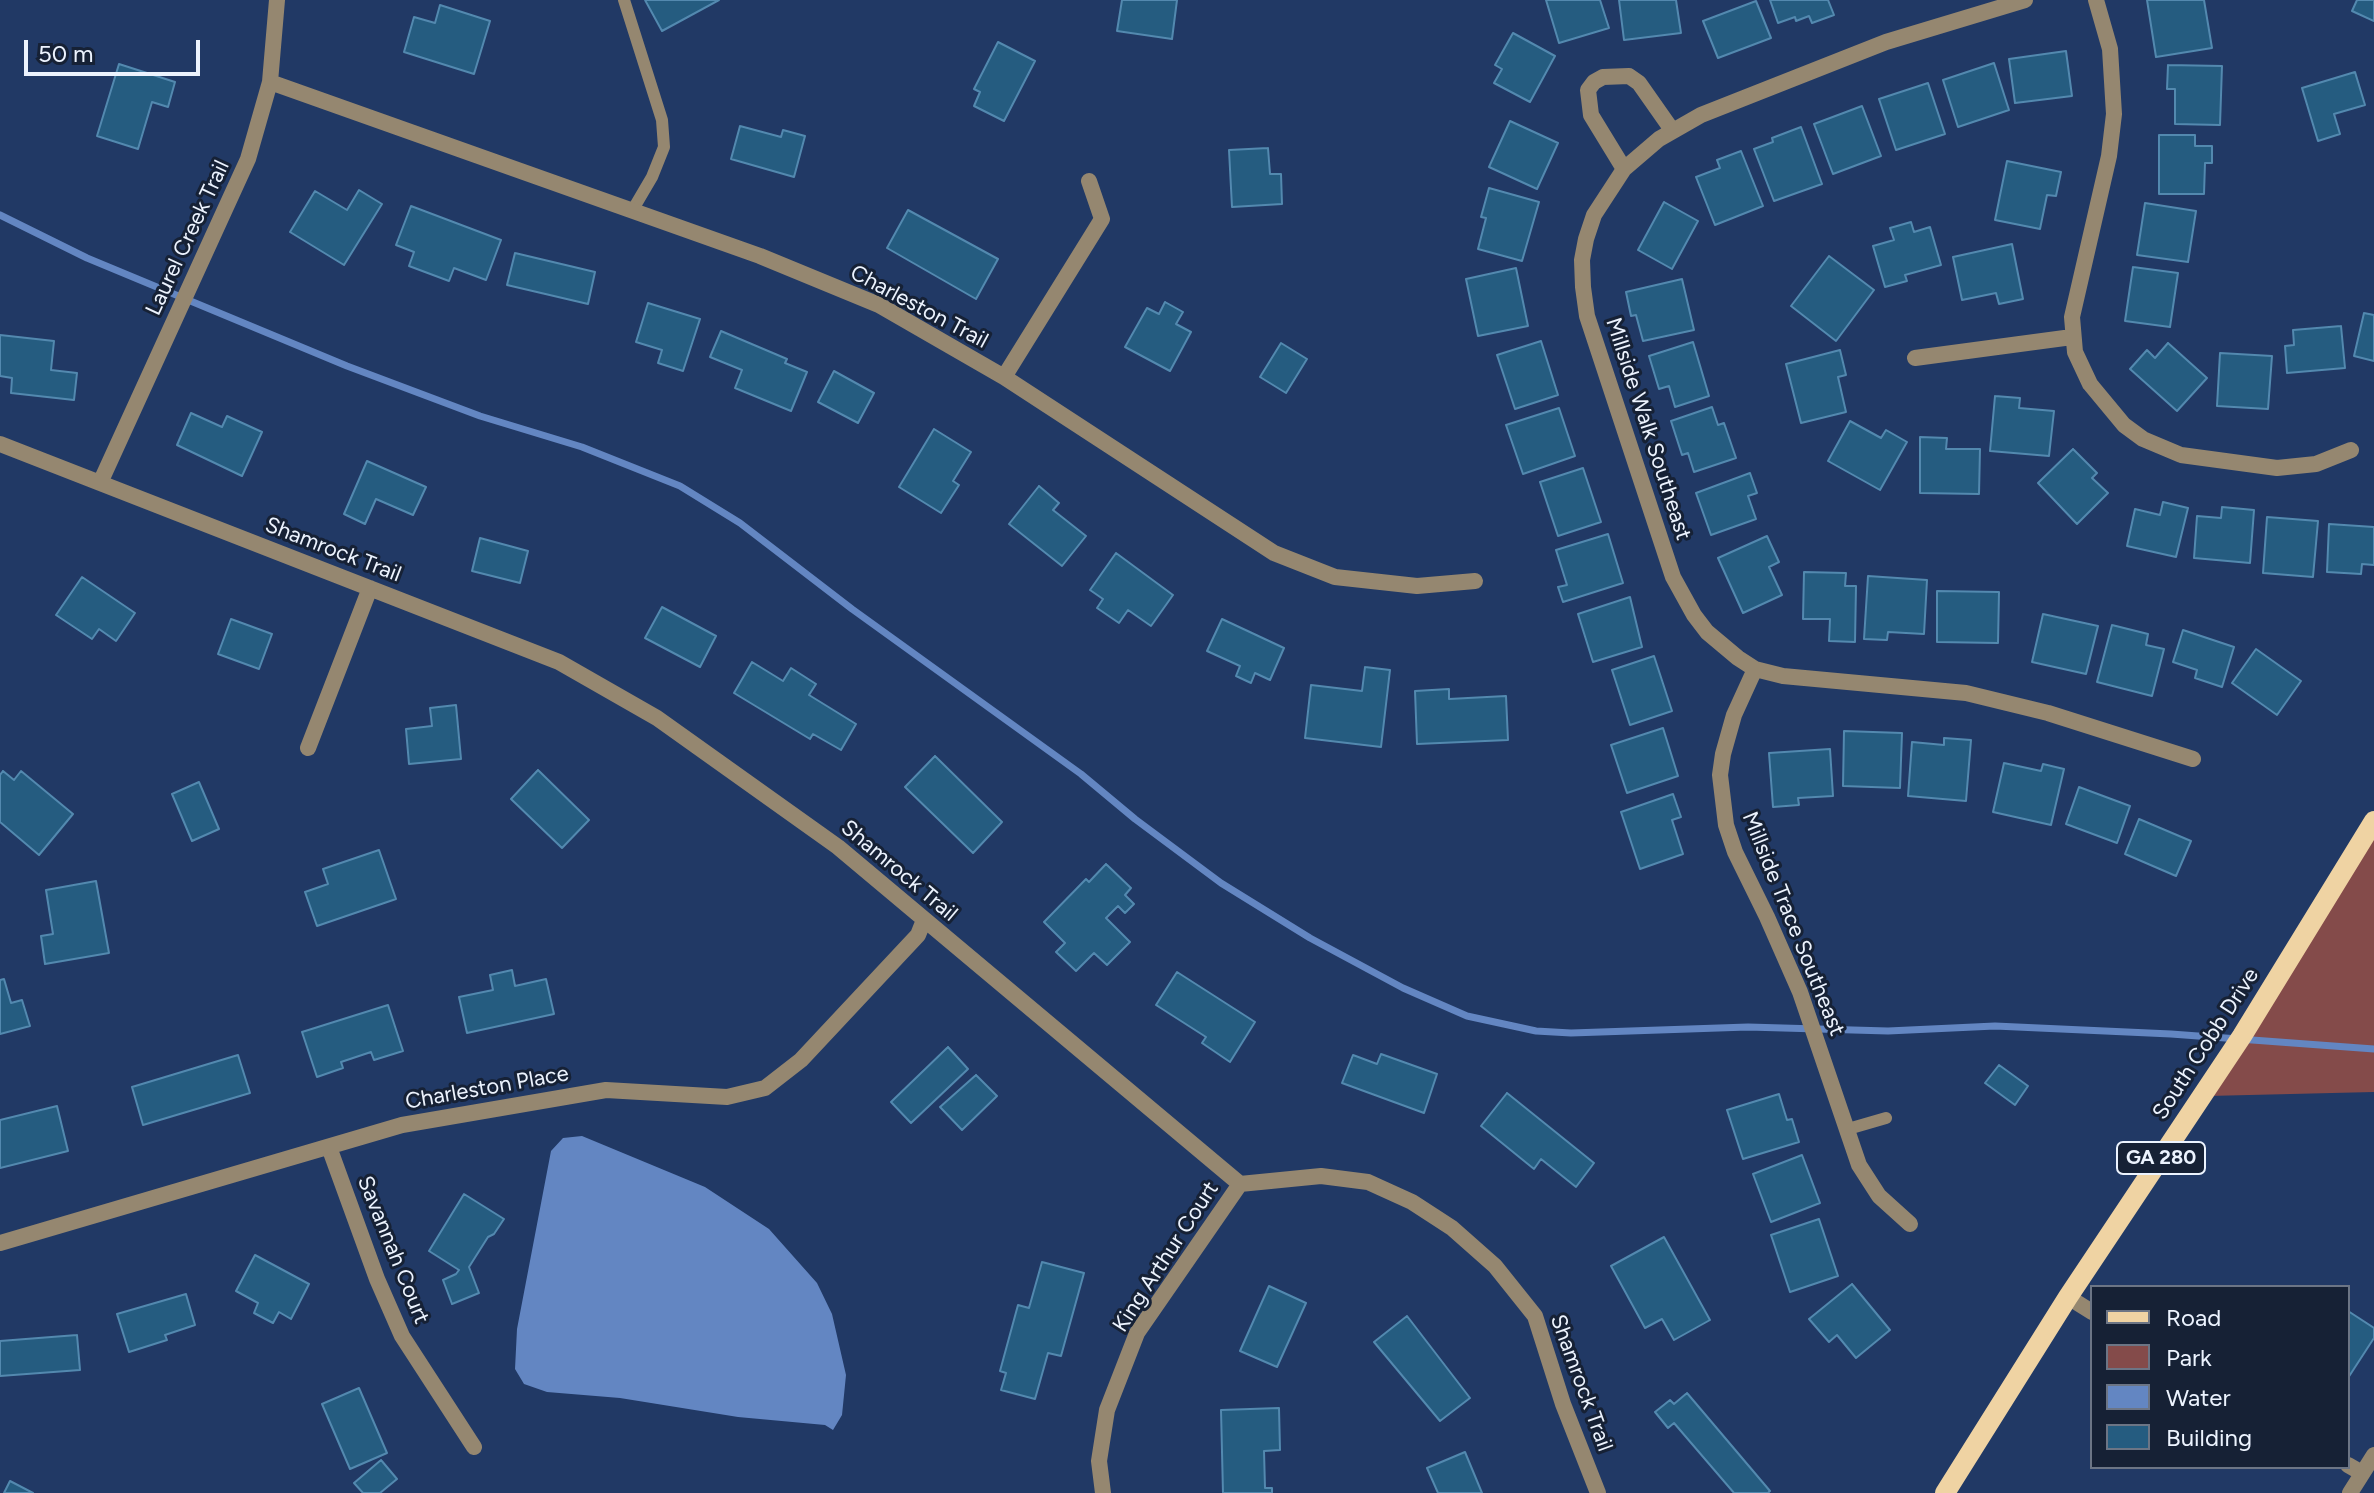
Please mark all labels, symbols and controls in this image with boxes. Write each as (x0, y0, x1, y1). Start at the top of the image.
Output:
scale bar (28, 24, 204, 74)
text: 50 m (38, 39, 94, 68)
street label: Laurel Creek Trail (141, 156, 235, 320)
street label: Charleston Trail (846, 260, 992, 354)
street label: Millside Walk Southeast (1600, 314, 1696, 544)
street label: Shamrock Trail (261, 512, 405, 588)
street label: Millside Trace Southeast (1736, 808, 1850, 1040)
street label: Shamrock Trail (835, 815, 963, 927)
street label: South Cobb Drive (2147, 963, 2265, 1125)
street label: Charleston Place (403, 1061, 571, 1115)
road number: GA 280 (2117, 1142, 2205, 1174)
street label: Savannah Court (351, 1172, 435, 1328)
street label: King Arthur Court (1108, 1177, 1224, 1337)
legend (2090, 1285, 2350, 1469)
text: Road (2166, 1303, 2221, 1332)
street label: Shamrock Trail (1544, 1311, 1618, 1455)
text: Park (2166, 1343, 2212, 1372)
text: Water (2166, 1383, 2231, 1412)
text: Building (2166, 1423, 2252, 1452)

